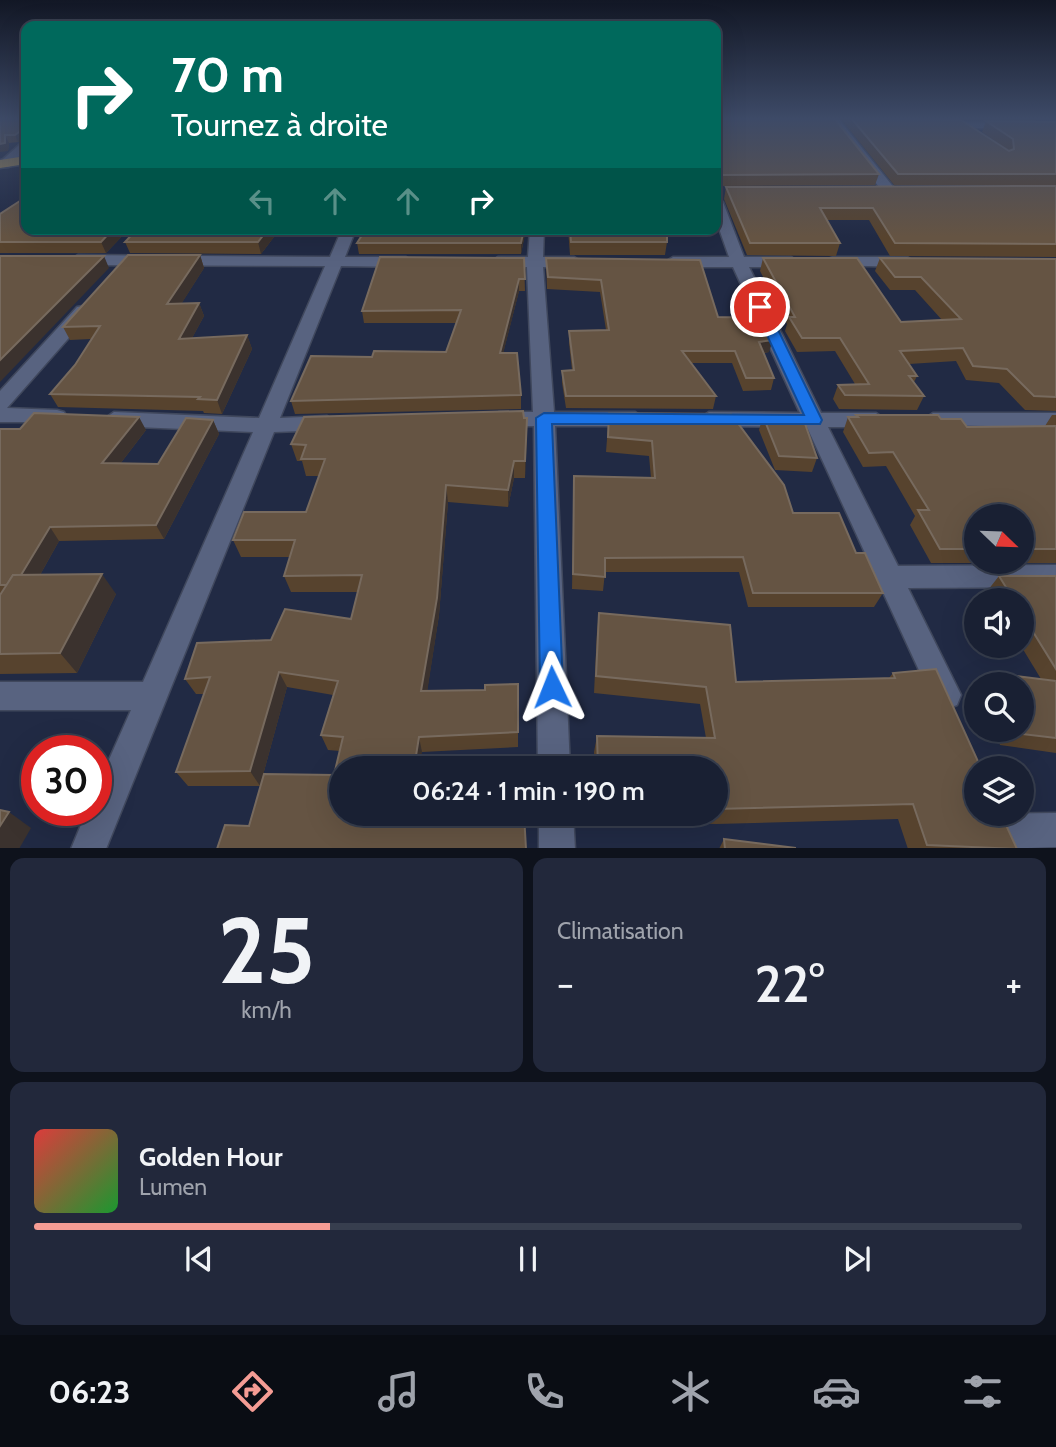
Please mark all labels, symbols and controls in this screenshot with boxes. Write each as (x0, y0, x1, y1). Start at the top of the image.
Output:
text: 70 m (171, 45, 284, 104)
icon: right (56, 49, 147, 140)
text: Tournez à droite (171, 105, 388, 144)
icon: left (243, 182, 281, 220)
icon: ahead (316, 182, 354, 220)
icon: ahead (389, 182, 427, 220)
icon: right (462, 182, 500, 220)
pin (730, 277, 790, 337)
icon: arrive (741, 288, 779, 326)
north arrow (964, 504, 1034, 574)
map controls (964, 504, 1034, 826)
button: sound (964, 588, 1034, 658)
position arrow (515, 650, 589, 724)
button: search (964, 672, 1034, 742)
speed limit sign: 30 (21, 735, 112, 826)
button: layers (964, 756, 1034, 826)
text: 06:24 · 1 min · 190 m (412, 775, 645, 807)
text: 25 (218, 895, 315, 1006)
text: Climatisation (557, 917, 684, 945)
text: 22° (755, 952, 824, 1015)
text: − (557, 960, 574, 1007)
text: + (1005, 960, 1022, 1007)
text: km/h (241, 996, 292, 1024)
text: Golden Hour (139, 1141, 282, 1173)
text: Lumen (139, 1173, 207, 1201)
icon: previous (180, 1240, 218, 1278)
icon: pause (509, 1240, 547, 1278)
icon: next (838, 1240, 876, 1278)
icon: directions (228, 1367, 277, 1416)
icon: music (374, 1367, 423, 1416)
icon: phone (520, 1367, 569, 1416)
icon: climate (666, 1367, 715, 1416)
icon: car (812, 1367, 861, 1416)
icon: filters (958, 1367, 1007, 1416)
text: 06:23 (49, 1372, 130, 1411)

